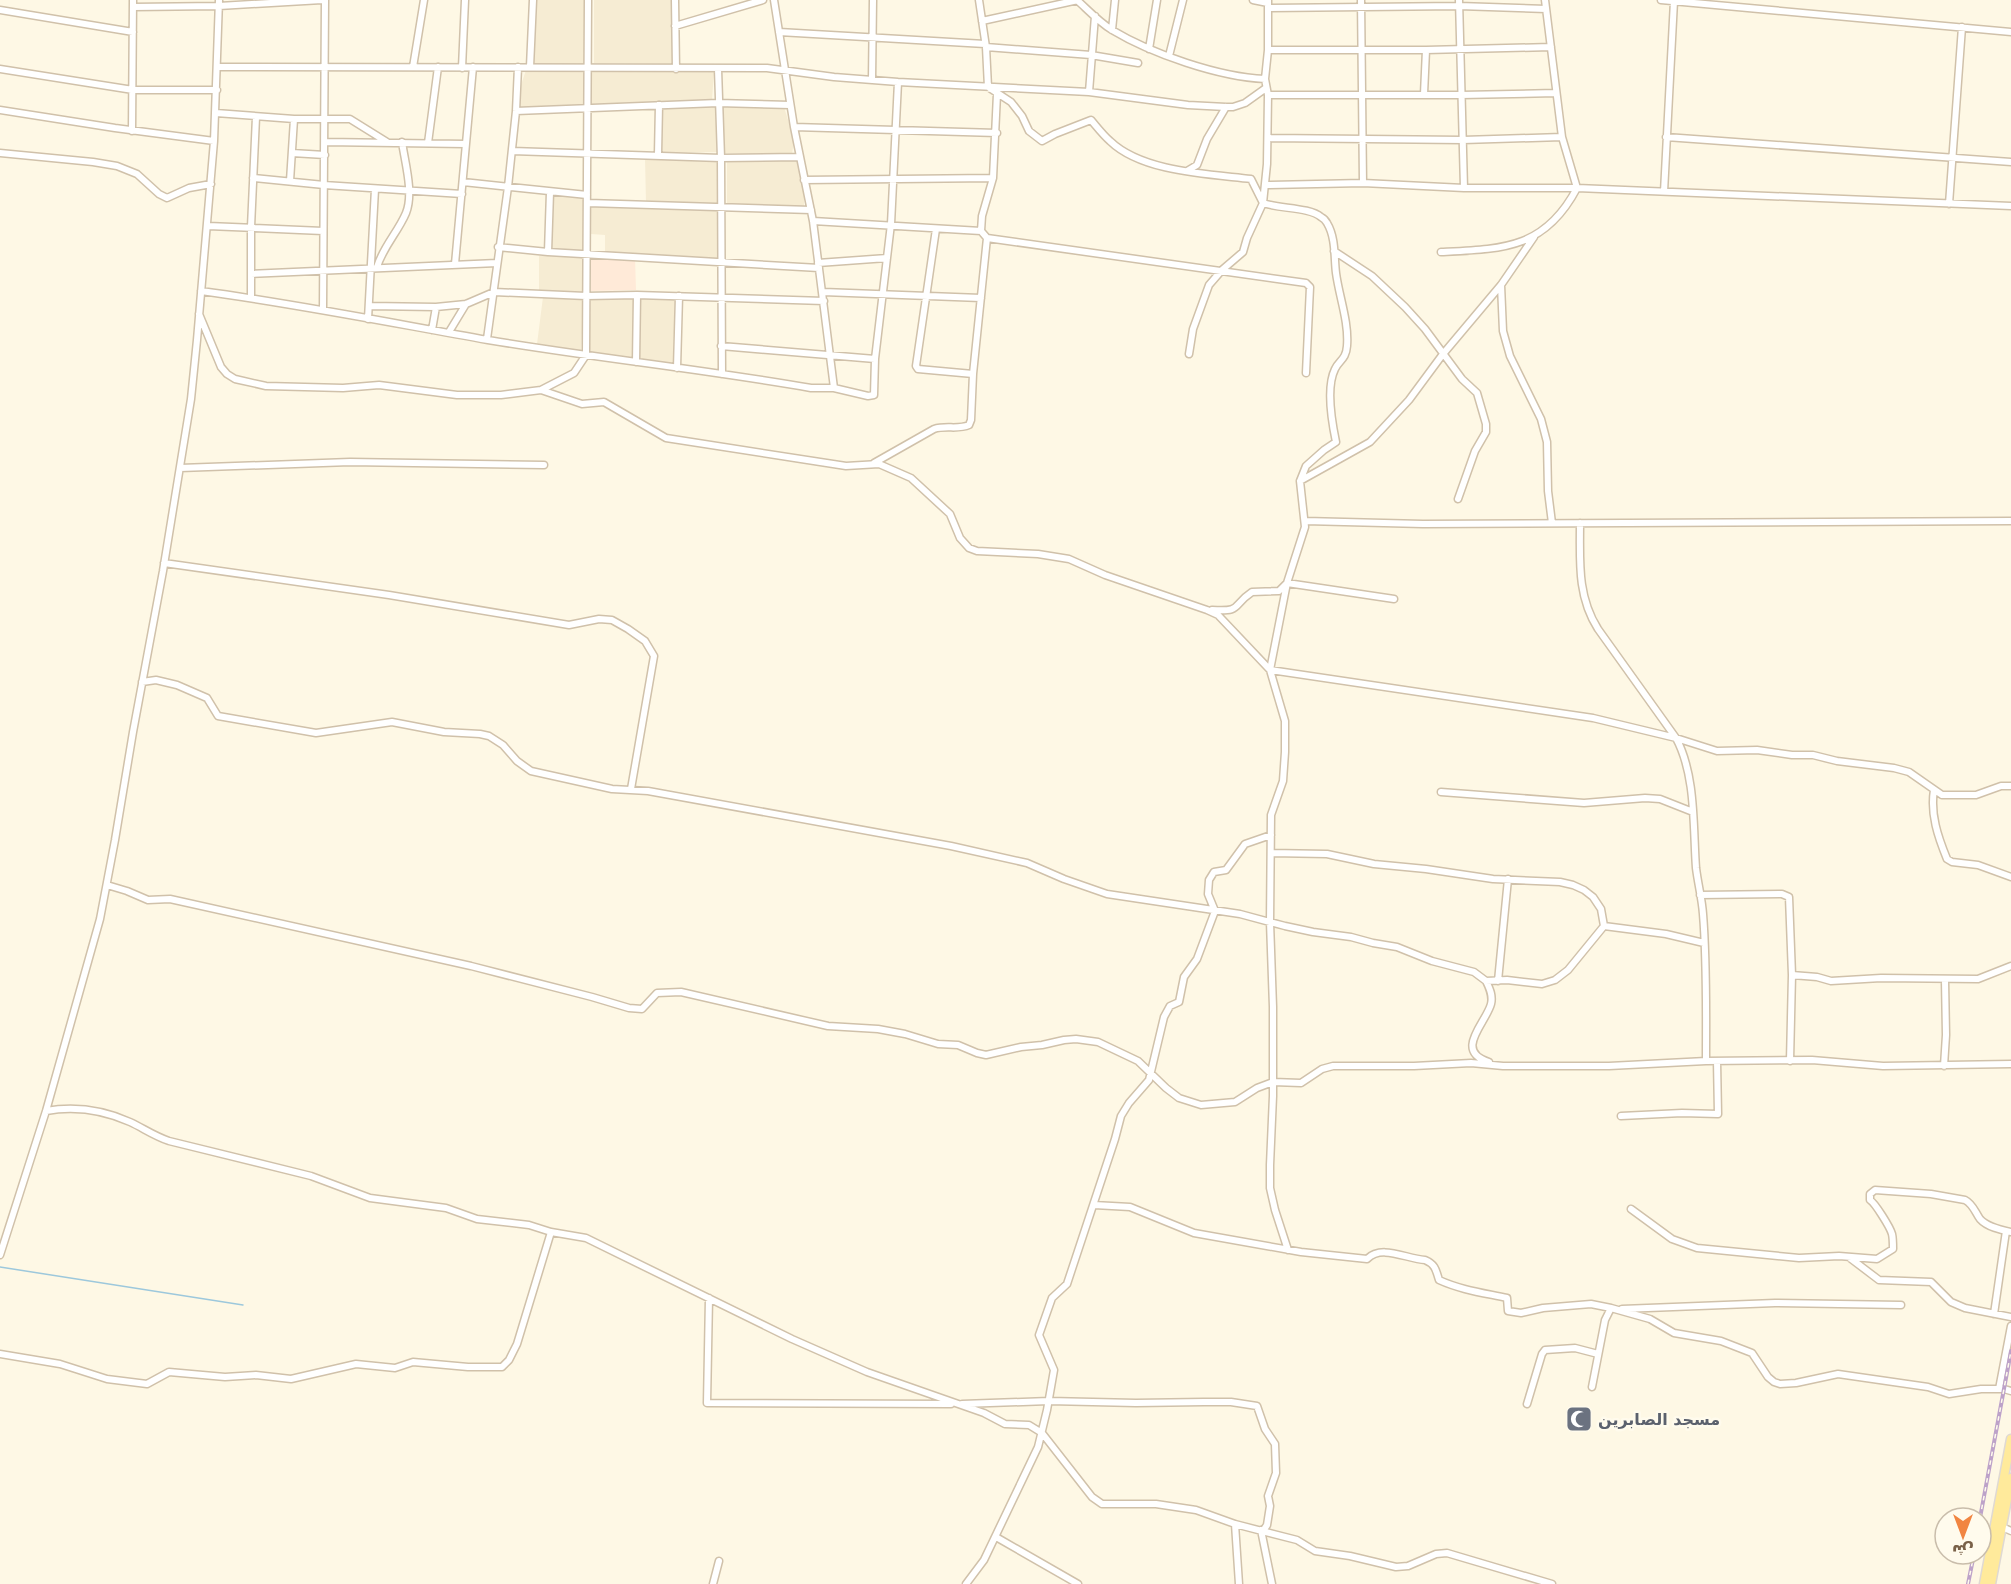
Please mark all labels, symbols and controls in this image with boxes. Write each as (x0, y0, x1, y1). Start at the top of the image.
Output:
mosque icon: مسجد الصابرين (1564, 1404, 1594, 1434)
place label: مسجد الصابرين (1598, 1410, 1720, 1429)
north arrow (1933, 1506, 1993, 1566)
text: ش (1952, 1541, 1974, 1560)

